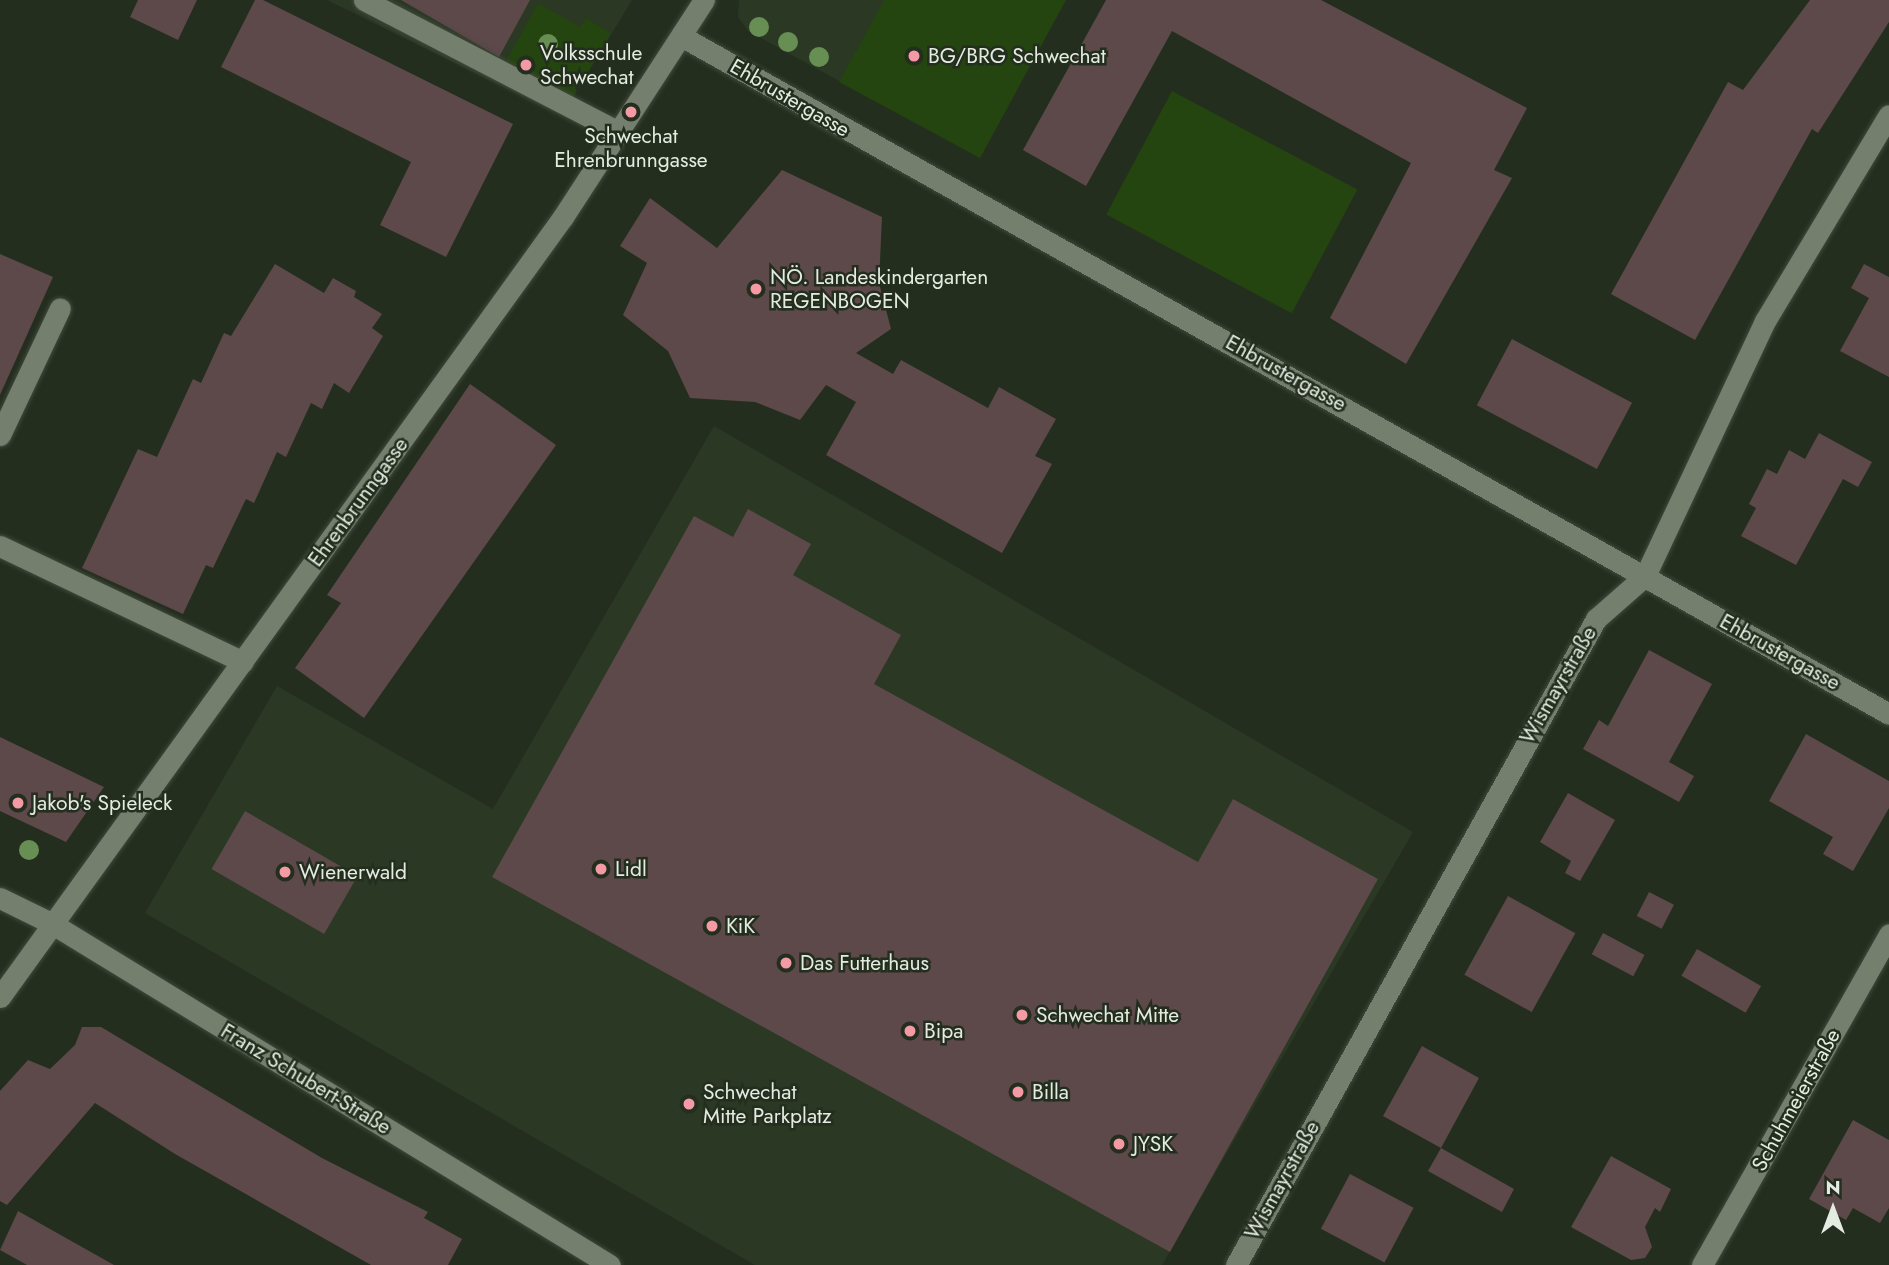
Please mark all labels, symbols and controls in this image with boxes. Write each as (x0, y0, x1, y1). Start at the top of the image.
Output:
place label: Volksschule Schwechat (540, 40, 642, 90)
place label: BG/BRG Schwechat (928, 43, 1106, 69)
marker: BG/BRG Schwechat (906, 48, 922, 64)
street label: Ehbrustergasse (726, 54, 854, 142)
marker: Volksschule Schwechat (518, 57, 534, 73)
marker: Schwechat Ehrenbrunngasse (623, 104, 639, 120)
place label: Schwechat Ehrenbrunngasse (554, 123, 708, 173)
place label: NÖ. Landeskindergarten REGENBOGEN (770, 264, 988, 314)
marker: NÖ. Landeskindergarten REGENBOGEN (748, 281, 764, 297)
street label: Ehbrustergasse (1221, 330, 1351, 416)
street label: Ehrenbrunngasse (303, 433, 413, 571)
street label: Ehbrustergasse (1715, 609, 1845, 695)
street label: Wismayrstraße (1514, 622, 1602, 748)
place label: Jakob's Spieleck (32, 790, 172, 816)
marker: Jakob's Spieleck (10, 795, 26, 811)
place label: Lidl (615, 856, 647, 882)
place label: Wienerwald (299, 859, 407, 885)
marker: Lidl (593, 861, 609, 877)
marker: Wienerwald (277, 864, 293, 880)
place label: KiK (726, 913, 755, 939)
marker: KiK (704, 918, 720, 934)
place label: Das Futterhaus (800, 950, 929, 976)
marker: Das Futterhaus (778, 955, 794, 971)
place label: Schwechat Mitte (1036, 1002, 1179, 1028)
marker: Schwechat Mitte (1014, 1007, 1030, 1023)
street label: Franz Schubert-Straße (216, 1018, 396, 1140)
place label: Bipa (924, 1018, 963, 1044)
marker: Bipa (902, 1023, 918, 1039)
street label: Schuhmeierstraße (1746, 1024, 1846, 1176)
place label: Schwechat Mitte Parkplatz (703, 1079, 832, 1129)
place label: Billa (1032, 1079, 1069, 1105)
marker: Billa (1010, 1084, 1026, 1100)
marker: Schwechat Mitte Parkplatz (681, 1096, 697, 1112)
street label: Wismayrstraße (1239, 1117, 1325, 1243)
place label: JYSK (1133, 1131, 1173, 1157)
marker: JYSK (1111, 1136, 1127, 1152)
north arrow (1798, 1174, 1868, 1244)
text: N (1825, 1174, 1841, 1201)

